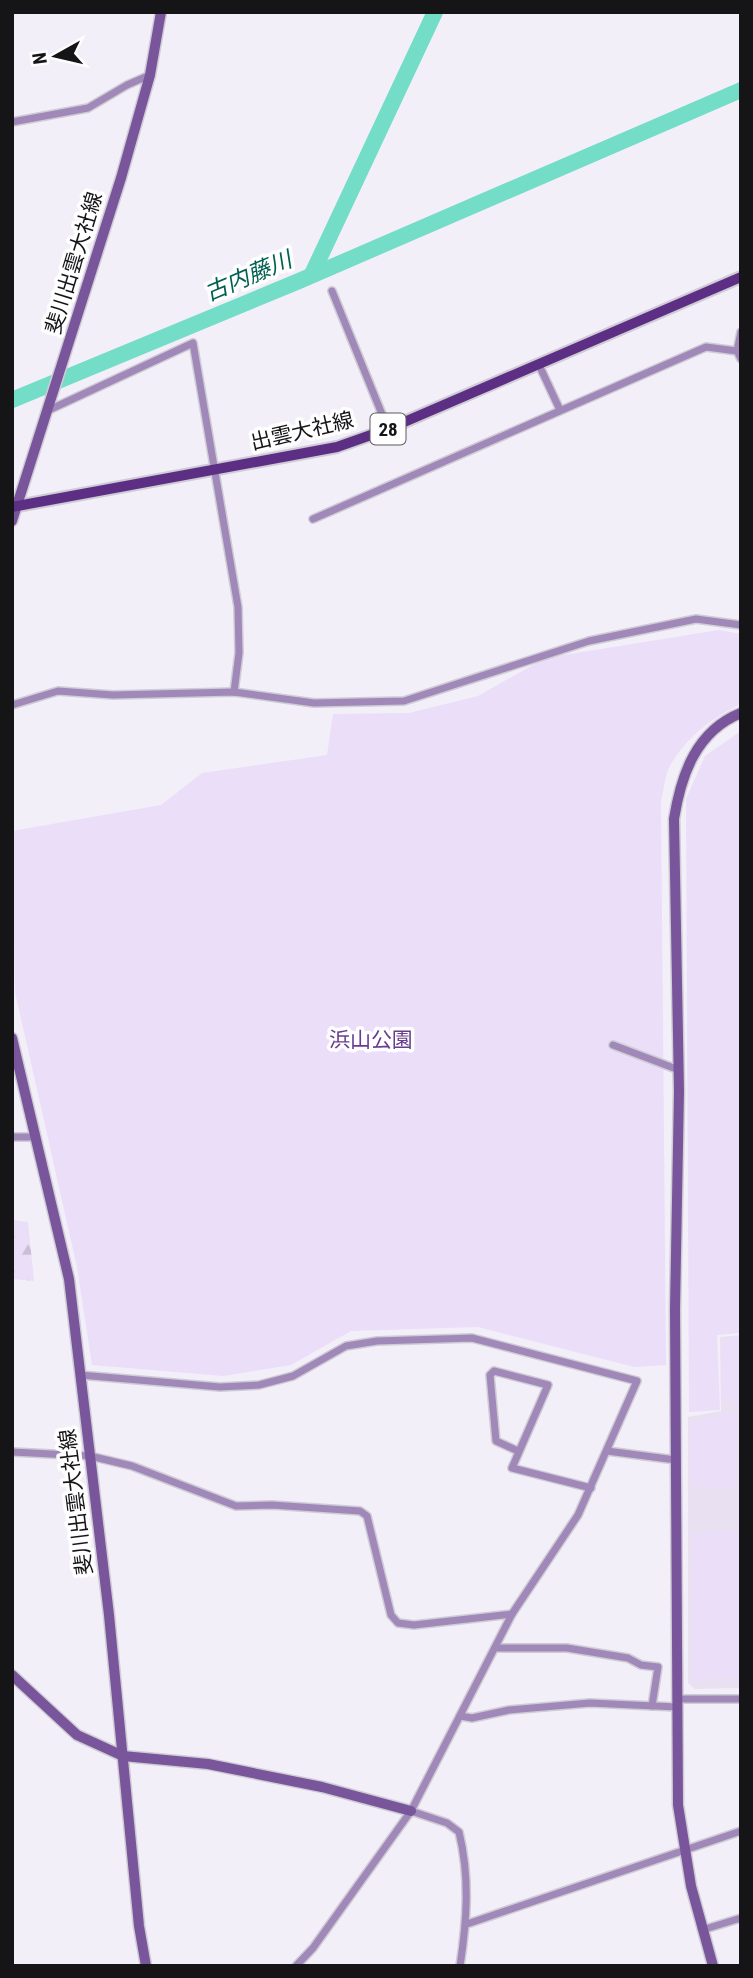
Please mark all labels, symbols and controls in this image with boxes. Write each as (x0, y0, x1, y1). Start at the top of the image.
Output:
north arrow (21, 21, 91, 91)
text: N (27, 51, 52, 66)
street label: 斐川出雲大社線 (41, 189, 107, 337)
water label: 古内藤川 (201, 245, 299, 307)
street label: 出雲大社線 (248, 407, 356, 455)
road number: 28 (370, 414, 406, 444)
park label: 浜山公園 (329, 1028, 413, 1052)
street label: 斐川出雲大社線 (55, 1428, 97, 1576)

